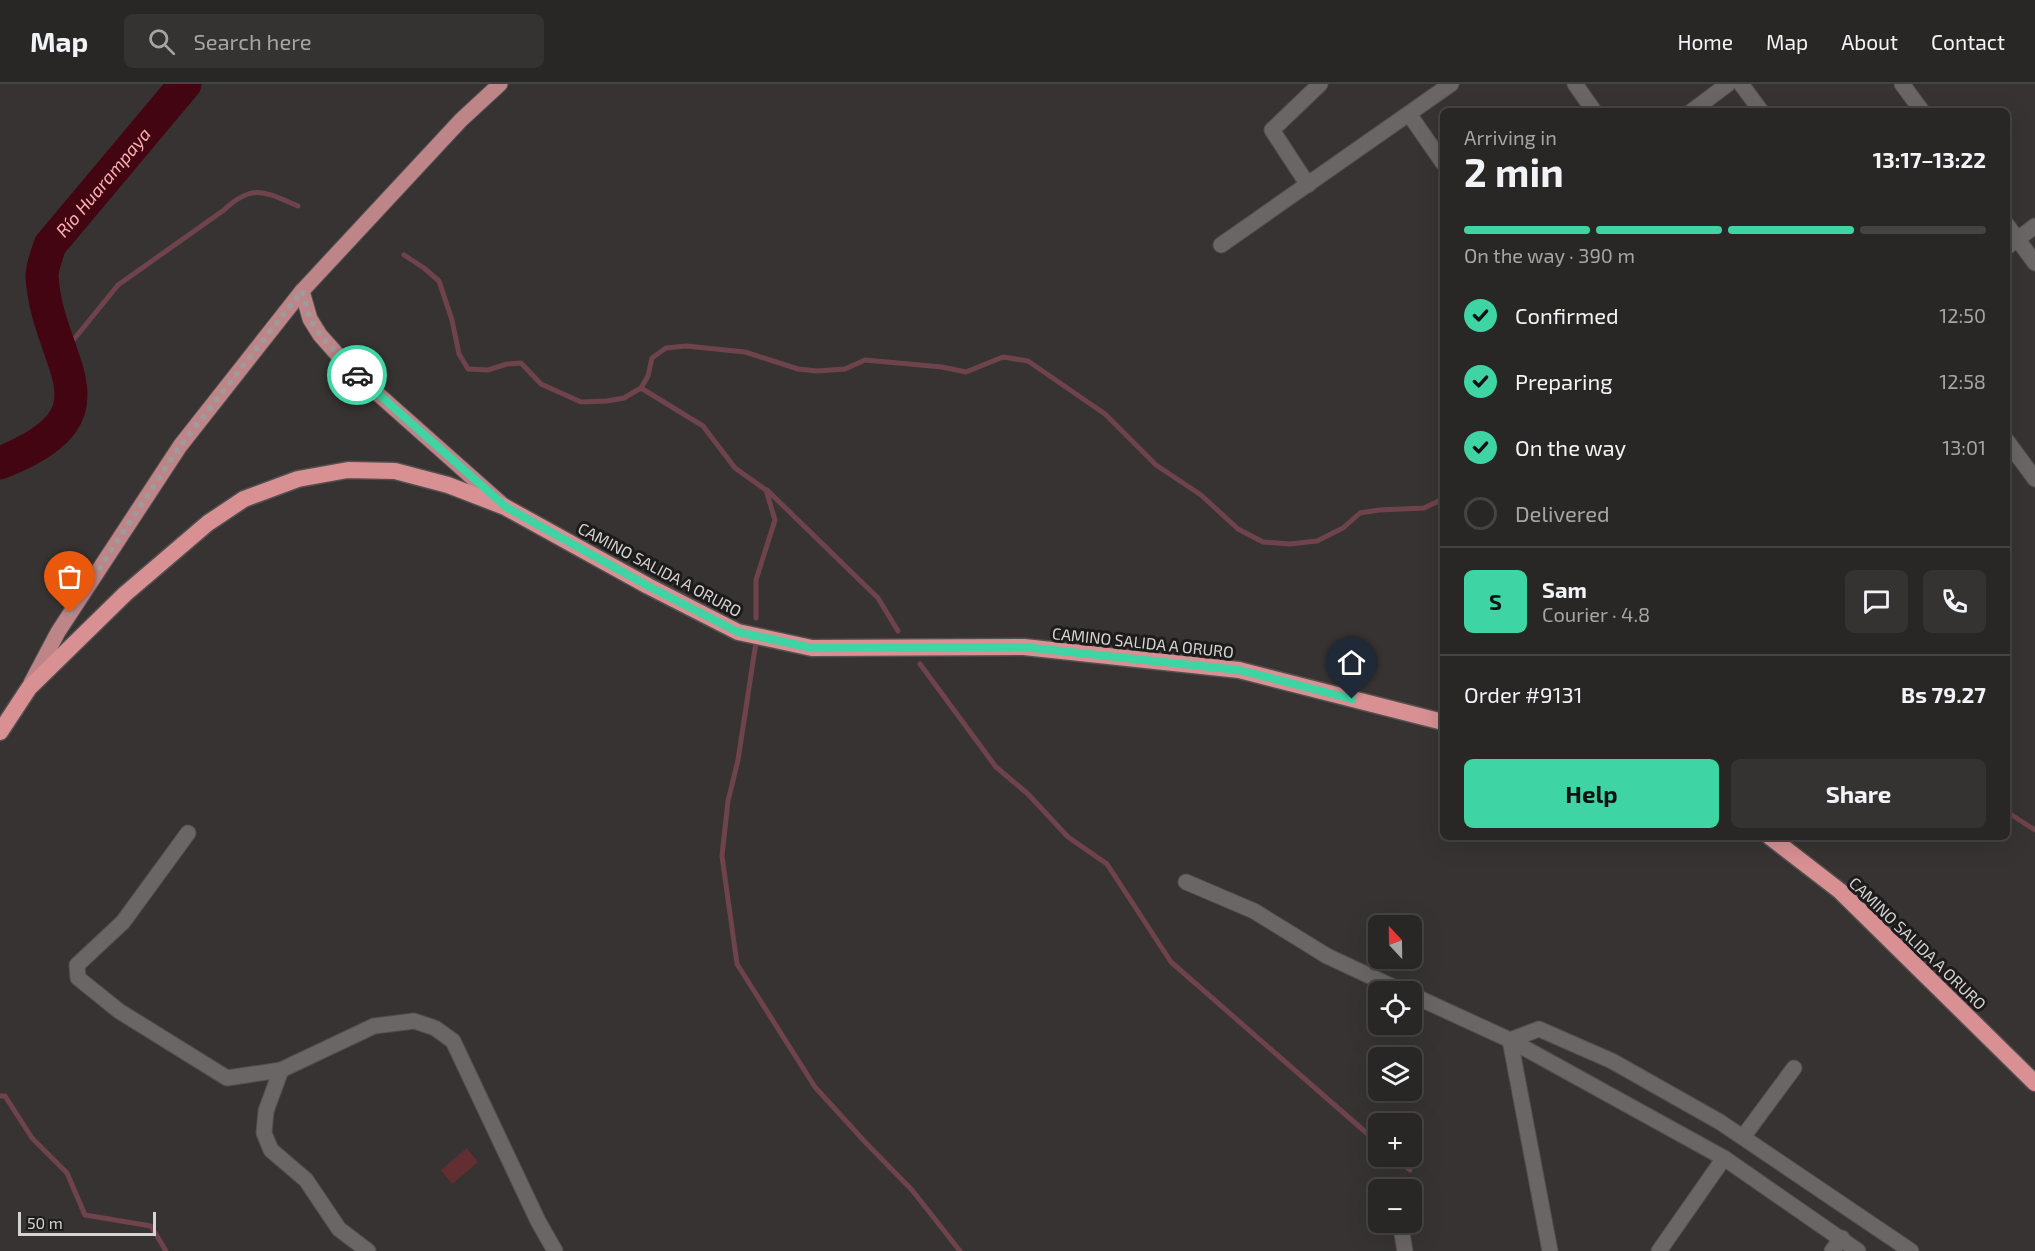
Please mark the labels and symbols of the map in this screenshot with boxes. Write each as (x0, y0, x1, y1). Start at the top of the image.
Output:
water label: Río Huarampaya (51, 123, 155, 241)
courier (327, 345, 387, 405)
street label: CAMINO SALIDA A ORURO (575, 518, 745, 620)
pin (44, 551, 95, 613)
street label: CAMINO SALIDA A ORURO (1051, 623, 1235, 661)
pin (1326, 637, 1377, 699)
street label: CAMINO SALIDA A ORURO (1846, 873, 1990, 1013)
north arrow (1368, 915, 1422, 969)
scale bar (18, 1209, 156, 1236)

